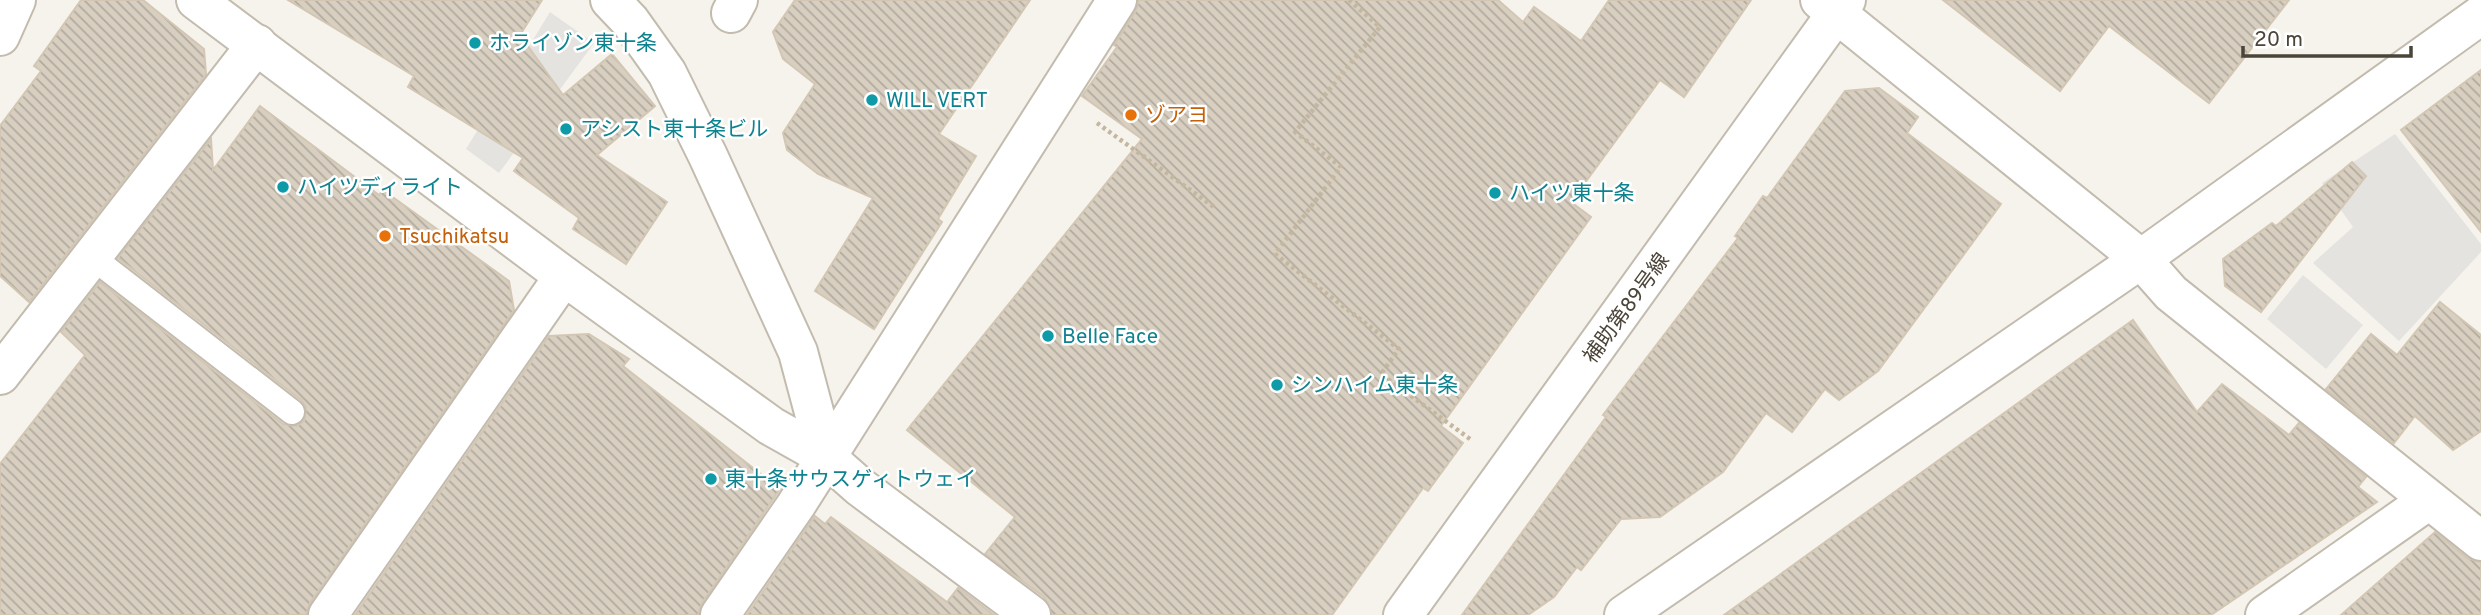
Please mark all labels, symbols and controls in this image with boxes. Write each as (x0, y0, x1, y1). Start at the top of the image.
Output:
scale bar (2243, 14, 2411, 58)
text: 20 m (2254, 27, 2303, 54)
place label: ホライゾン東十条 (489, 31, 657, 58)
marker: ホライゾン東十条 (467, 35, 483, 51)
place label: WILL VERT (886, 88, 988, 115)
marker: WILL VERT (864, 92, 880, 108)
place label: ゾアヨ (1145, 103, 1208, 130)
marker: ゾアヨ (1123, 107, 1139, 123)
place label: アシスト東十条ビル (580, 117, 768, 144)
marker: アシスト東十条ビル (558, 121, 574, 137)
place label: ハイツディライト (297, 175, 463, 202)
marker: ハイツディライト (275, 179, 291, 195)
place label: ハイツ東十条 (1509, 181, 1635, 208)
marker: ハイツ東十条 (1487, 185, 1503, 201)
place label: Tsuchikatsu (399, 224, 509, 251)
marker: Tsuchikatsu (377, 228, 393, 244)
street label: 補助第89号線 (1578, 248, 1676, 369)
place label: Belle Face (1062, 324, 1158, 351)
marker: Belle Face (1040, 328, 1056, 344)
place label: シンハイム東十条 (1291, 373, 1458, 400)
marker: シンハイム東十条 (1269, 377, 1285, 393)
place label: 東十条サウスゲィトウェイ (725, 467, 976, 494)
marker: 東十条サウスゲィトウェイ (703, 471, 719, 487)

